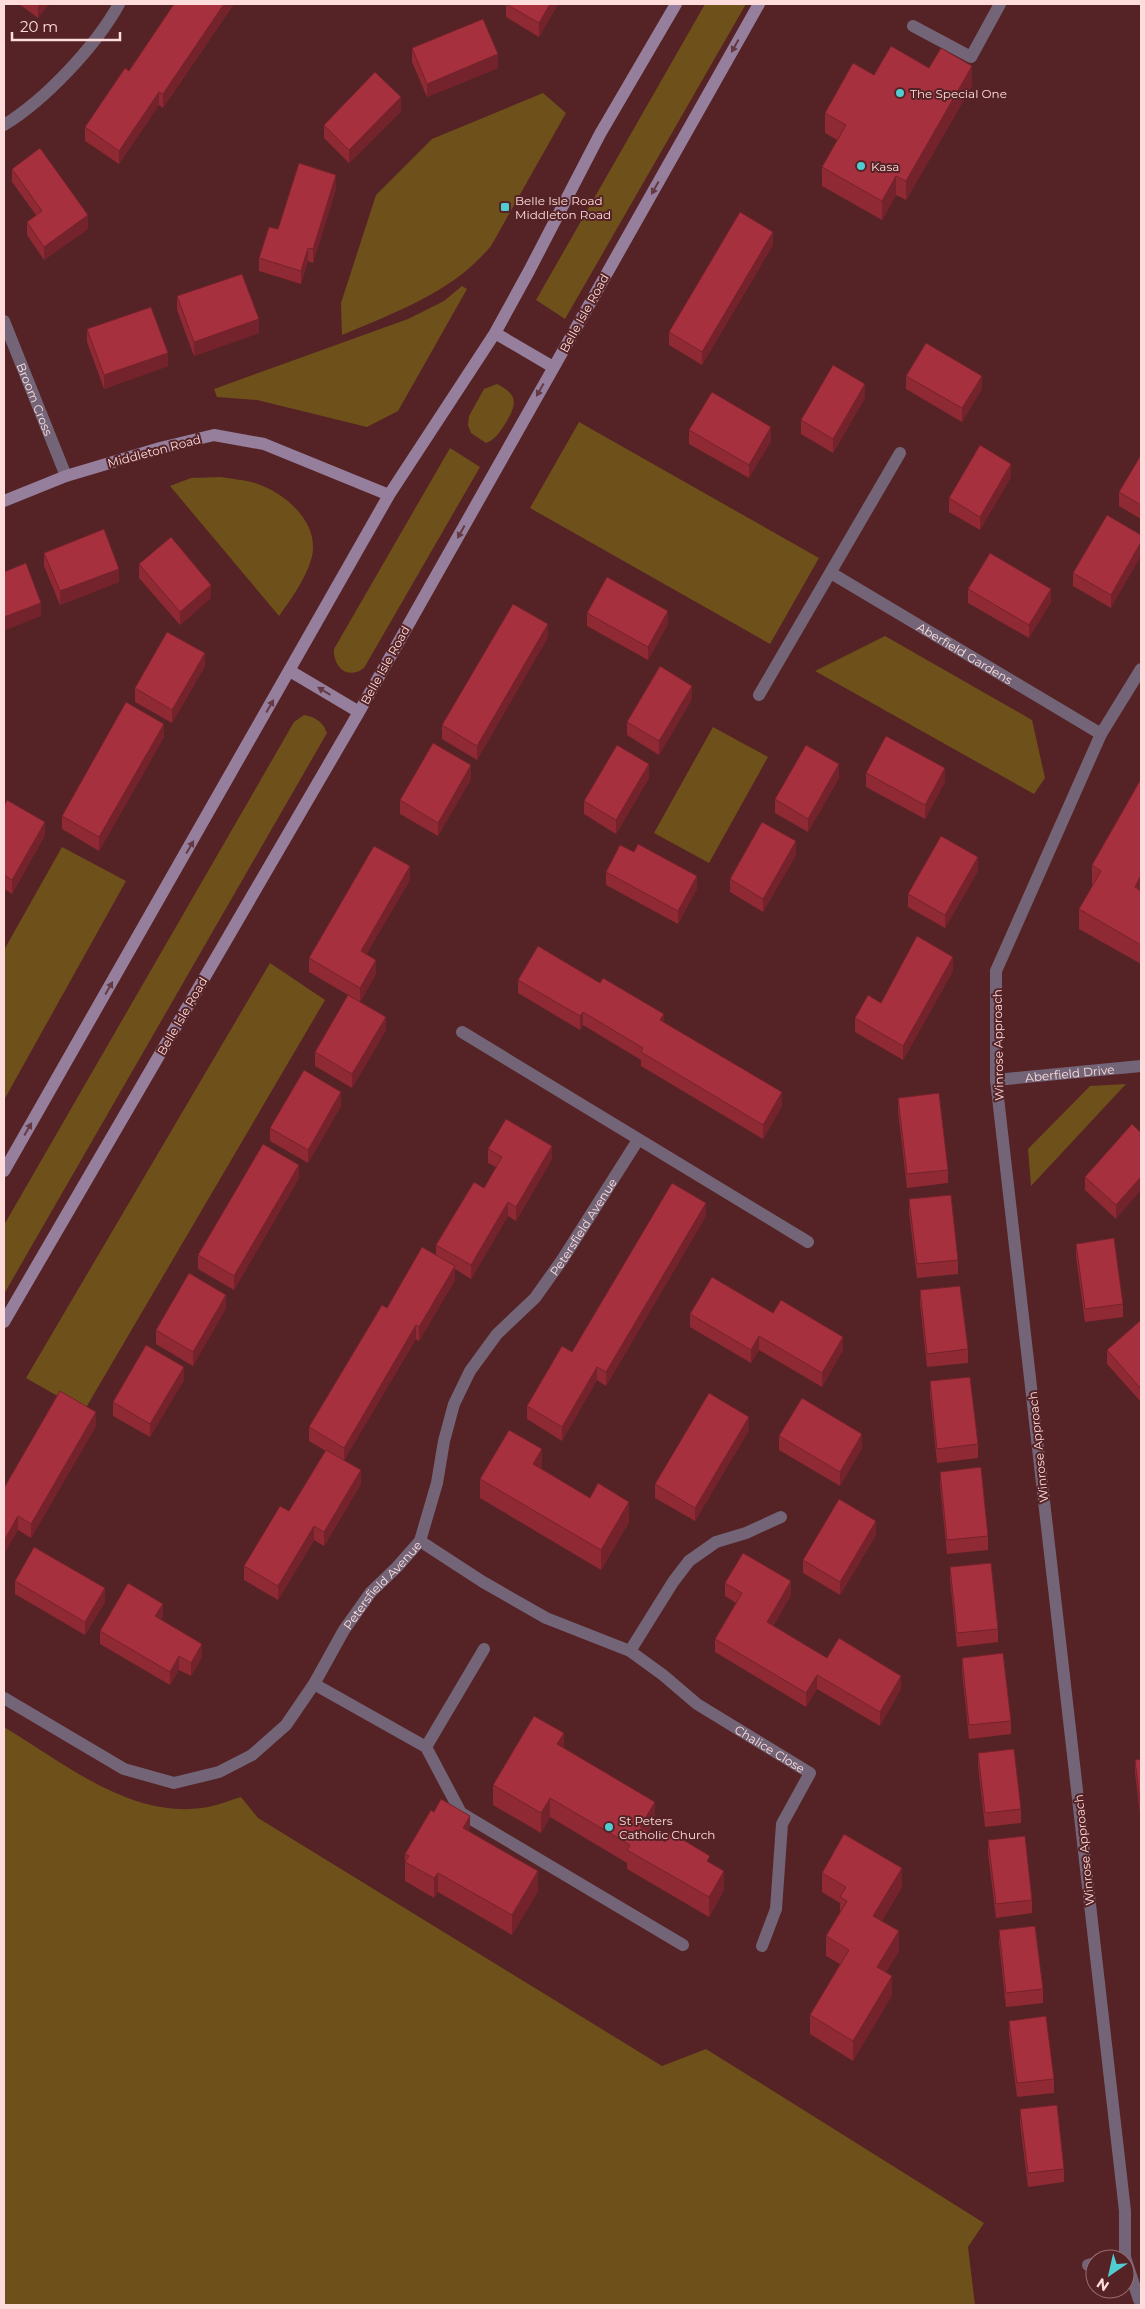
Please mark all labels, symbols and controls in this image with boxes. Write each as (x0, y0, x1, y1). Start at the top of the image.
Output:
scale bar (12, 10, 120, 42)
text: 20 m (20, 17, 58, 36)
one-way arrow (730, 40, 739, 53)
place label: The Special One (910, 86, 1007, 101)
marker: The Special One (894, 87, 906, 99)
place label: Kasa (871, 159, 899, 174)
marker: Kasa (855, 160, 867, 172)
one-way arrow (650, 181, 659, 194)
place label: Belle Isle Road Middleton Road (515, 193, 611, 222)
marker: Belle Isle Road Middleton Road (499, 201, 511, 213)
street label: Belle Isle Road (556, 271, 612, 355)
street label: Broom Cross (14, 360, 57, 438)
one-way arrow (536, 383, 545, 397)
street label: Middleton Road (106, 431, 202, 471)
one-way arrow (456, 525, 465, 538)
street label: Aberfield Gardens (915, 619, 1016, 687)
street label: Belle Isle Road (357, 623, 413, 707)
one-way arrow (318, 687, 331, 696)
one-way arrow (266, 699, 275, 712)
one-way arrow (185, 840, 194, 853)
street label: Belle Isle Road (154, 974, 210, 1058)
one-way arrow (104, 981, 113, 994)
street label: Winrose Approach (990, 989, 1006, 1101)
street label: Aberfield Drive (1024, 1061, 1115, 1085)
one-way arrow (24, 1121, 32, 1136)
street label: Petersfield Avenue (546, 1175, 619, 1278)
street label: Winrose Approach (1025, 1391, 1051, 1503)
street label: Petersfield Avenue (340, 1537, 425, 1632)
street label: Chalice Close (732, 1721, 808, 1776)
street label: Winrose Approach (1071, 1794, 1097, 1906)
place label: St Peters Catholic Church (619, 1813, 715, 1842)
marker: St Peters Catholic Church (603, 1821, 615, 1833)
north arrow (1085, 2249, 1135, 2299)
text: N (1093, 2274, 1112, 2295)

